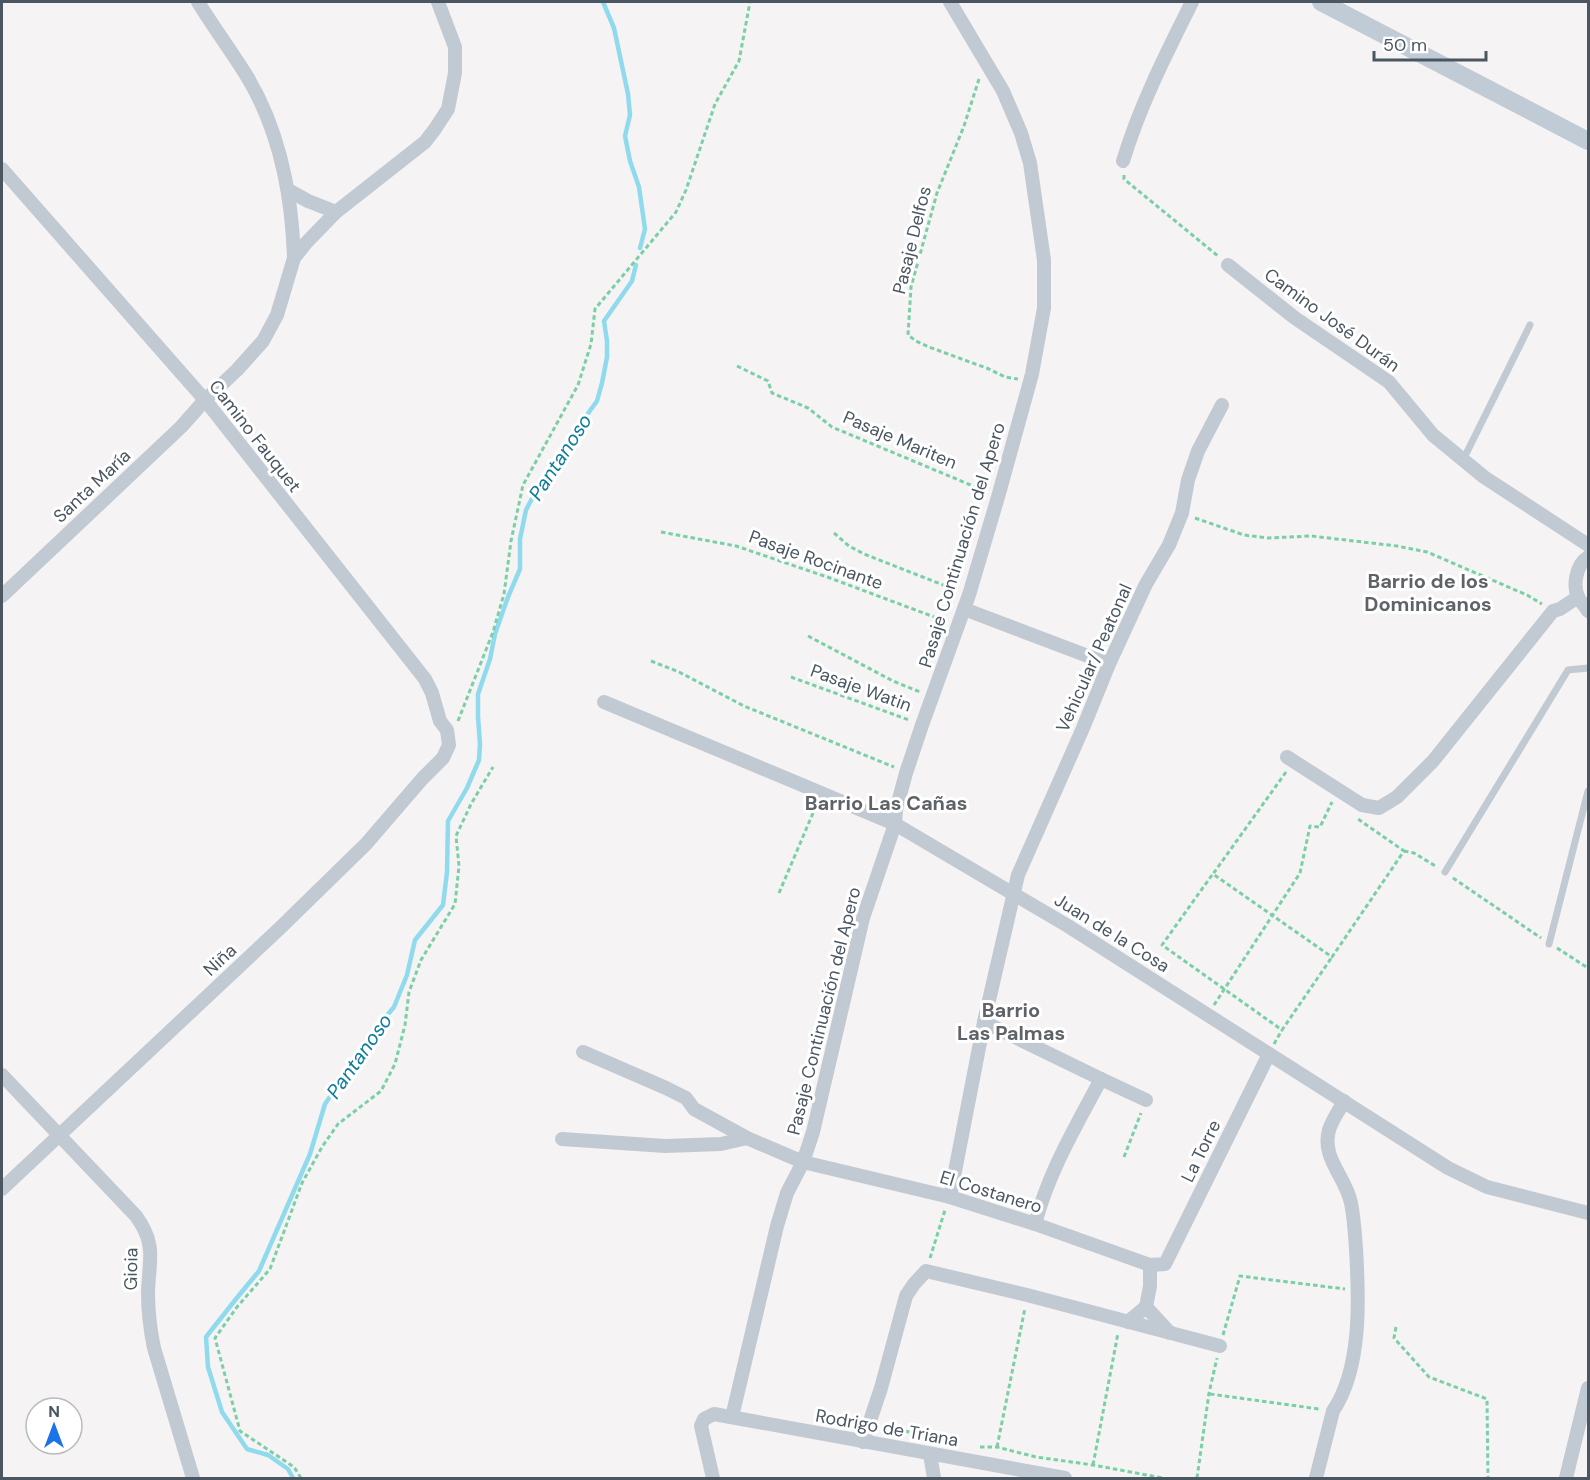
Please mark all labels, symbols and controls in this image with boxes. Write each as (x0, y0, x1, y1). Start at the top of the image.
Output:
scale bar (1374, 24, 1486, 62)
text: 50 m (1383, 33, 1427, 57)
street label: Pasaje Delfos (887, 184, 937, 296)
street label: Camino José Durán (1259, 263, 1405, 377)
street label: Camino Fauquet (204, 375, 306, 497)
street label: Pasaje Mariten (839, 405, 961, 475)
water label: Pantanoso (522, 409, 598, 505)
street label: Pasaje Continuación del Apero (913, 420, 1011, 670)
street label: Santa María (48, 444, 136, 528)
street label: Pasaje Rocinante (746, 525, 886, 595)
district label: Barrio de los Dominicanos (1364, 568, 1492, 617)
street label: Vehicular/ Peatonal (1051, 580, 1137, 736)
street label: Pasaje Watin (807, 659, 915, 717)
district label: Barrio Las Cañas (805, 790, 967, 816)
street label: Pasaje Continuación del Apero (782, 884, 866, 1138)
street label: Juan de la Cosa (1050, 888, 1174, 978)
street label: Niña (198, 939, 242, 981)
district label: Barrio Las Palmas (957, 997, 1065, 1046)
water label: Pantanoso (320, 1008, 398, 1104)
street label: La Torre (1176, 1116, 1226, 1186)
street label: El Costanero (937, 1165, 1045, 1219)
street label: Gioia (119, 1247, 143, 1291)
north arrow (24, 1396, 84, 1456)
text: N (48, 1401, 60, 1422)
street label: Rodrigo de Triana (814, 1404, 960, 1452)

